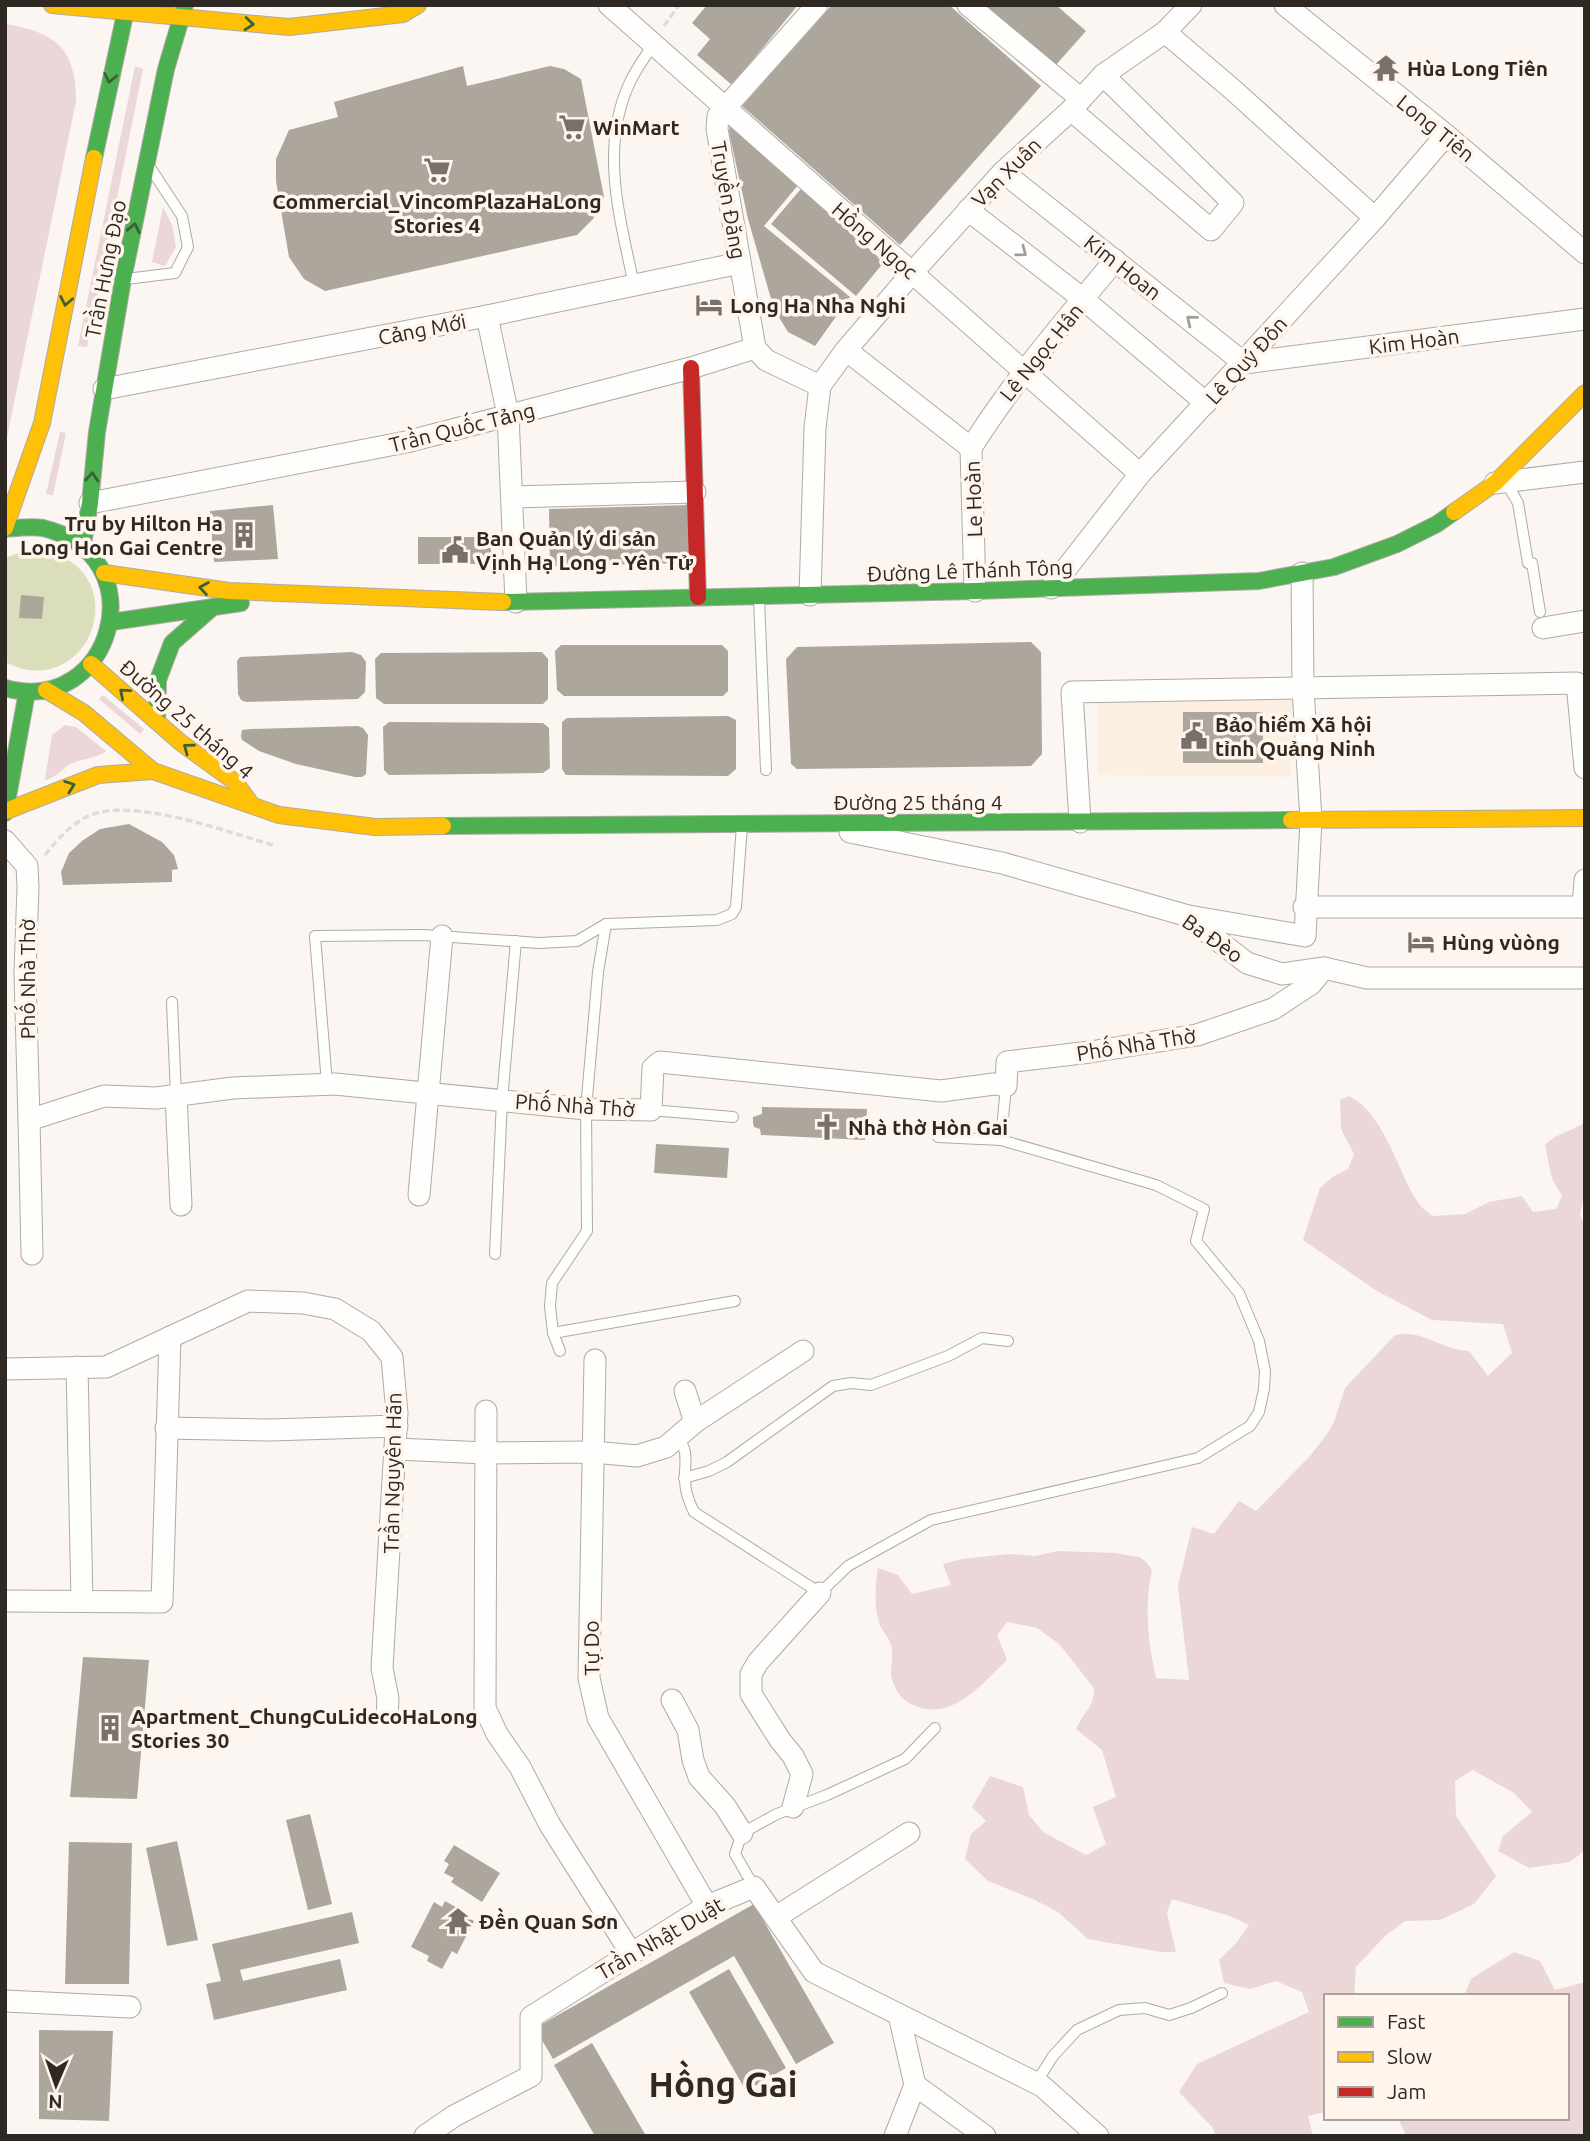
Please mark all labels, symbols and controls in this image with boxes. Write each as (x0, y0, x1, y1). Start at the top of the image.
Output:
one-way arrow (244, 16, 255, 31)
temple icon: Hùa Long Tiên (1371, 53, 1401, 83)
place label: Hùa Long Tiên (1407, 56, 1548, 80)
one-way arrow (103, 72, 118, 84)
street label: Long Tiên (1392, 90, 1480, 166)
supermarket icon: WinMart (557, 112, 587, 142)
place label: WinMart (593, 115, 680, 139)
street label: Vạn Xuân (966, 132, 1046, 212)
street label: Truyền Đăng (707, 139, 753, 261)
supermarket icon: Commercial_VincomPlazaHaLong Stories 4 (422, 155, 452, 185)
place label: Commercial_VincomPlazaHaLong Stories 4 (272, 189, 602, 237)
street label: Hồng Ngọc (828, 195, 924, 284)
street label: Trần Hưng Đạo (78, 197, 130, 340)
one-way arrow (126, 222, 141, 234)
street label: Kim Hoan (1080, 230, 1166, 304)
one-way arrow (1014, 244, 1026, 256)
hotel icon: Long Ha Nha Nghi (694, 290, 724, 320)
place label: Long Ha Nha Nghi (730, 293, 906, 317)
one-way arrow (60, 295, 75, 307)
street label: Lê Ngọc Hân (994, 298, 1088, 406)
street label: Cảng Mới (376, 309, 468, 349)
street label: Lê Quý Đôn (1200, 311, 1292, 409)
one-way arrow (1186, 316, 1198, 329)
street label: Kim Hoàn (1367, 324, 1461, 358)
street label: Trần Quốc Tảng (386, 395, 537, 457)
street label: Le Hoàn (960, 460, 986, 538)
one-way arrow (85, 471, 100, 483)
place label: Tru by Hilton Ha Long Hon Gai Centre (20, 511, 223, 559)
building icon: Tru by Hilton Ha Long Hon Gai Centre (229, 520, 259, 550)
place label: Ban Quản lý di sản Vịnh Hạ Long - Yên Tử (476, 526, 694, 574)
public building icon: Ban Quản lý di sản Vịnh Hạ Long - Yên Tử (440, 535, 470, 565)
street label: Đường Lê Thánh Tông (867, 554, 1073, 586)
one-way arrow (198, 581, 210, 596)
street label: Đường 25 tháng 4 (115, 655, 259, 783)
one-way arrow (119, 689, 132, 701)
place label: Bảo hiểm Xã hội tỉnh Quảng Ninh (1215, 712, 1376, 760)
public building icon: Bảo hiểm Xã hội tỉnh Quảng Ninh (1179, 721, 1209, 751)
one-way arrow (183, 743, 196, 756)
one-way arrow (63, 780, 75, 794)
street label: Đường 25 tháng 4 (834, 790, 1003, 814)
street label: Ba Đèo (1178, 909, 1248, 967)
street label: Phố Nhà Thờ (13, 919, 39, 1039)
hotel icon: Hùng vùòng (1406, 927, 1436, 957)
place label: Hùng vùòng (1442, 930, 1560, 954)
street label: Phố Nhà Thờ (1074, 1021, 1197, 1065)
street label: Phố Nhà Thờ (514, 1087, 636, 1121)
church icon: Nhà thờ Hòn Gai (812, 1112, 842, 1142)
place label: Nhà thờ Hòn Gai (848, 1115, 1008, 1139)
street label: Trần Nguyên Hãn (376, 1392, 405, 1554)
street label: Tự Do (579, 1620, 603, 1676)
place label: Apartment_ChungCuLidecoHaLong Stories 30 (131, 1704, 478, 1752)
building icon: Apartment_ChungCuLidecoHaLong Stories 30 (95, 1713, 125, 1743)
street label: Trần Nhật Duật (591, 1890, 728, 1984)
temple icon: Đền Quan Sơn (443, 1906, 473, 1936)
place label: Đền Quan Sơn (479, 1907, 618, 1933)
legend (1324, 1994, 1569, 2120)
text: Fast (1387, 2009, 1425, 2033)
text: Slow (1387, 2044, 1432, 2068)
north arrow (21, 2050, 91, 2120)
district label: Hồng Gai (649, 2059, 797, 2104)
text: Jam (1387, 2079, 1426, 2103)
text: N (48, 2091, 63, 2113)

